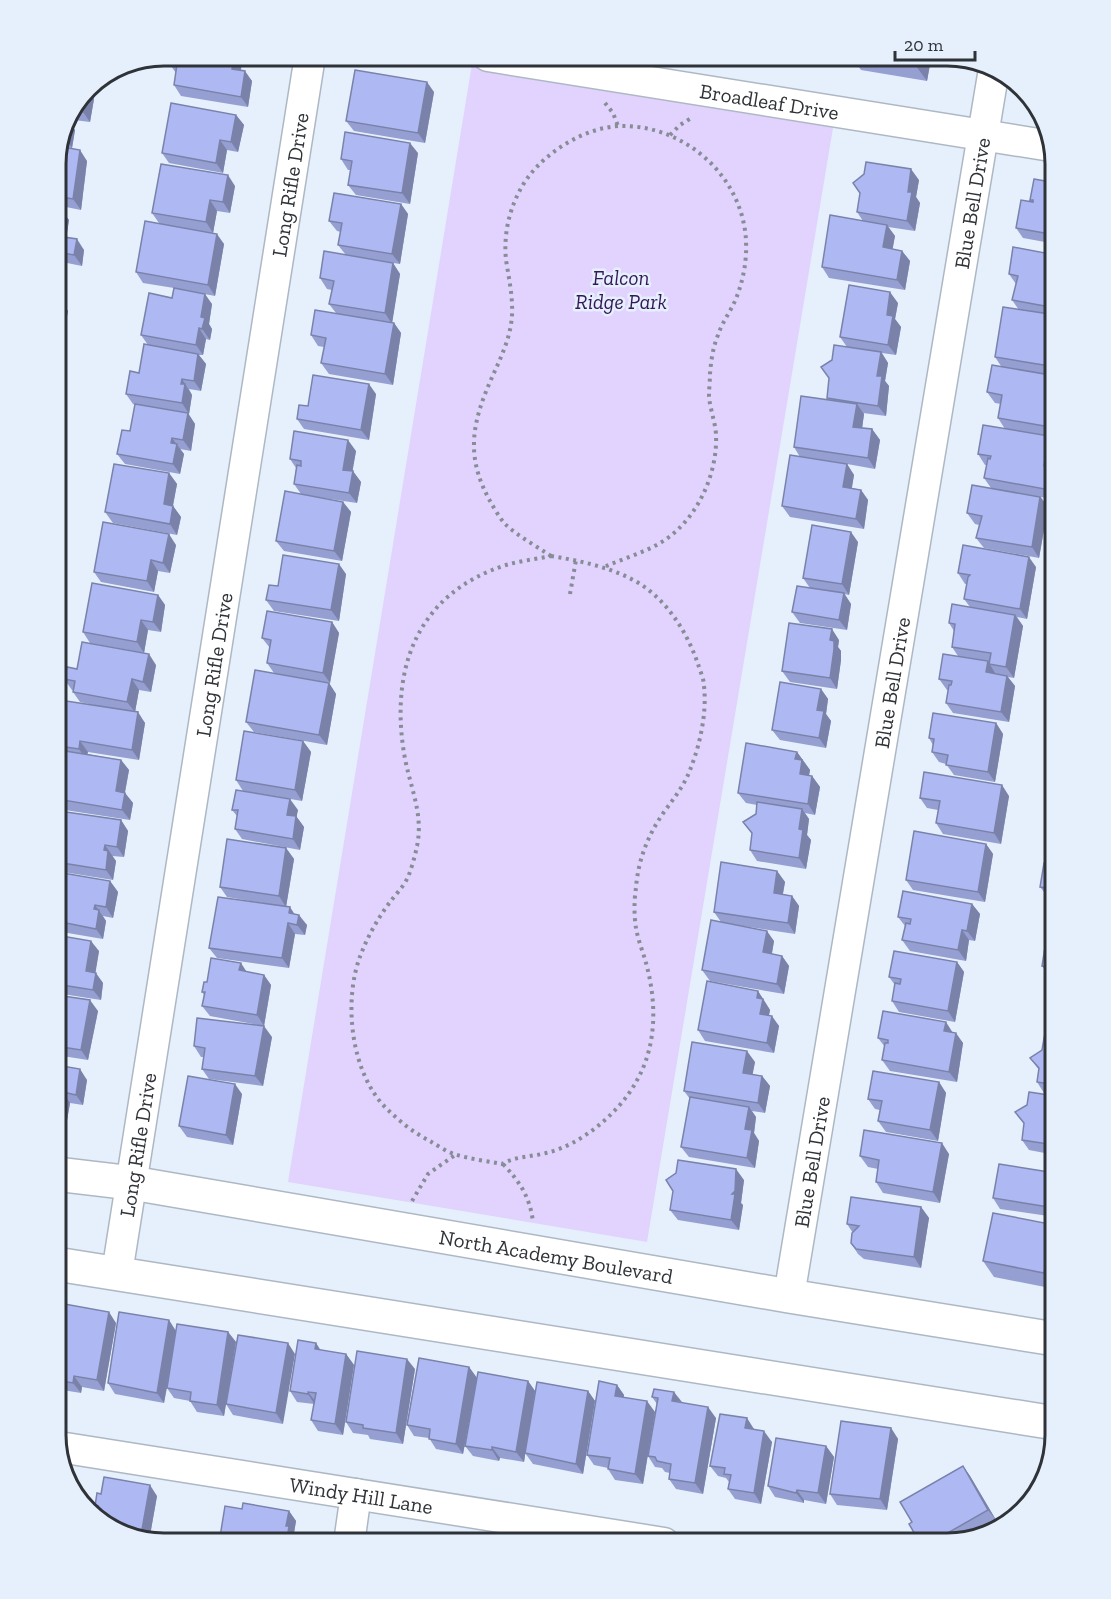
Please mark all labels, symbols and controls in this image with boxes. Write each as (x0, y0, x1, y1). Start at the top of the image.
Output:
scale bar (895, 24, 974, 62)
text: 20 m (904, 34, 944, 56)
street label: Broadleaf Drive (698, 78, 841, 124)
street label: Long Rifle Drive (266, 111, 313, 258)
street label: Blue Bell Drive (948, 136, 995, 271)
park label: Falcon Ridge Park (575, 265, 667, 314)
street label: Long Rifle Drive (190, 591, 237, 738)
street label: Blue Bell Drive (868, 615, 915, 750)
street label: Long Rifle Drive (114, 1071, 161, 1218)
street label: Blue Bell Drive (788, 1094, 835, 1229)
street label: North Academy Boulevard (437, 1224, 676, 1288)
street label: Windy Hill Lane (288, 1471, 435, 1519)

